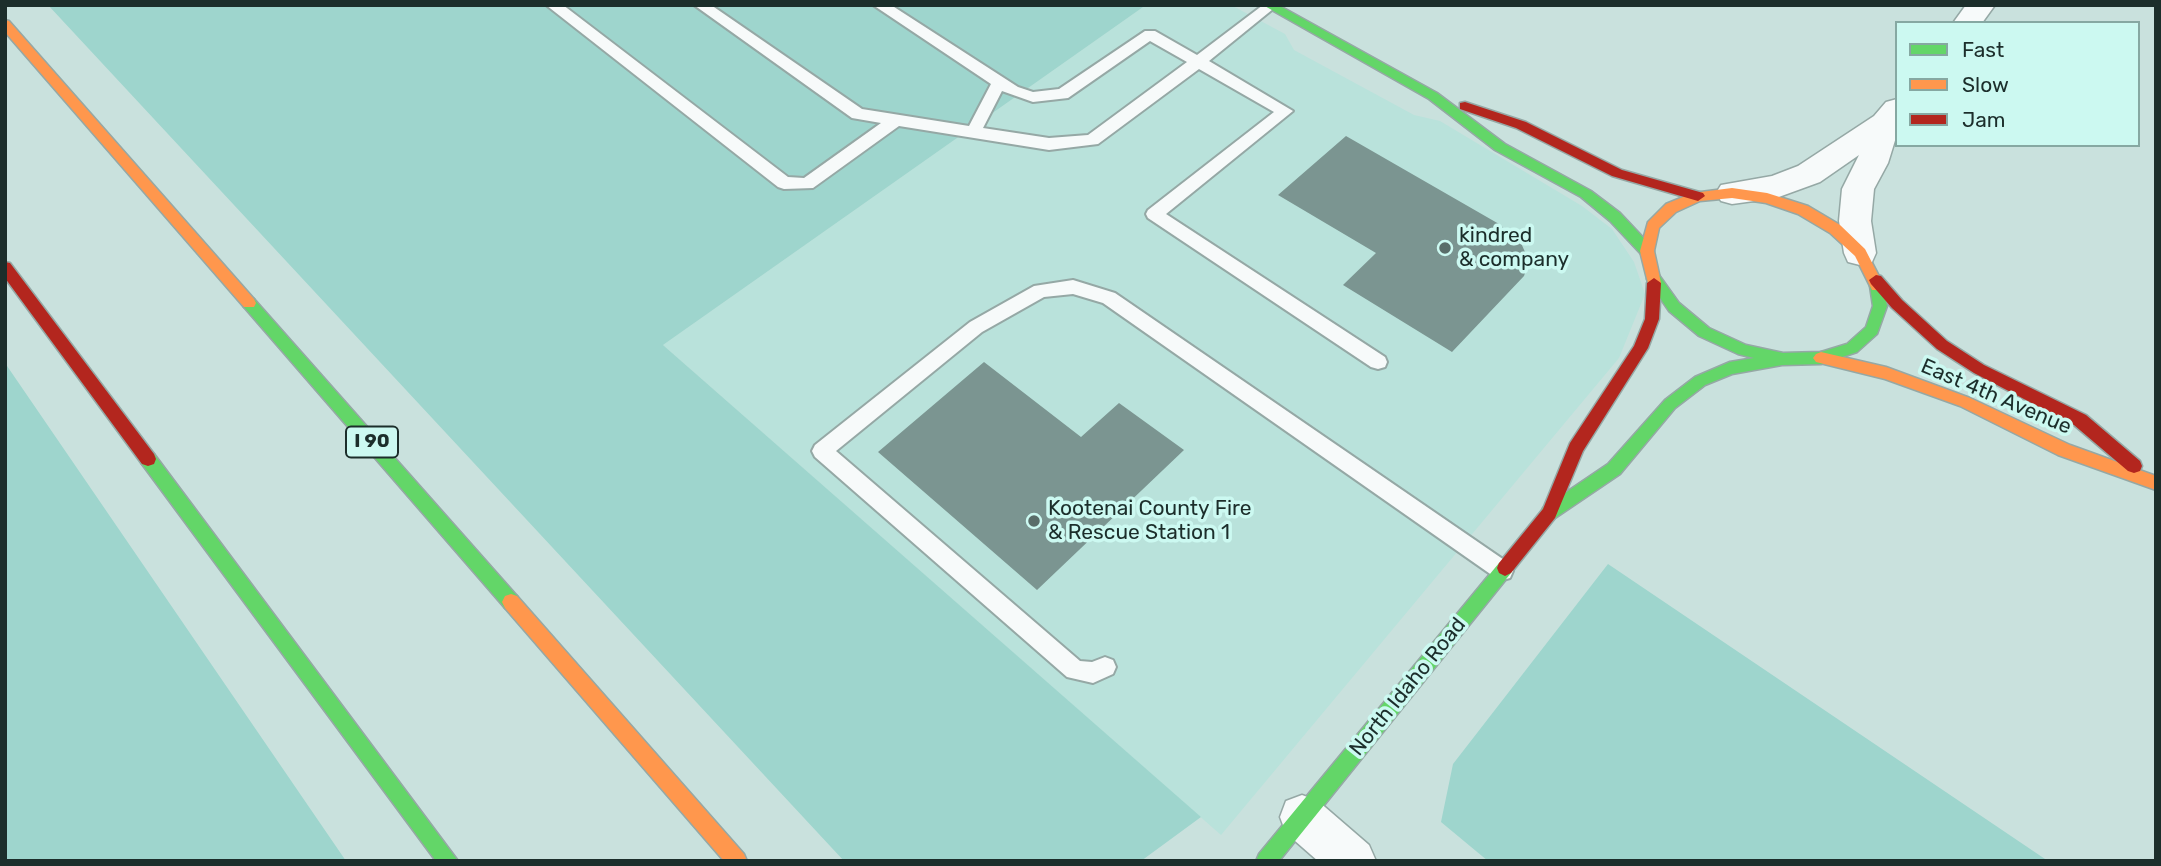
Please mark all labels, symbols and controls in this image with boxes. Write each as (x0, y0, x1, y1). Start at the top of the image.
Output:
legend (1895, 21, 2140, 147)
text: Fast (1962, 37, 2004, 62)
text: Slow (1962, 72, 2009, 97)
text: Jam (1962, 107, 2006, 132)
place label: kindred & company (1459, 223, 1569, 273)
marker: kindred & company (1437, 240, 1453, 256)
street label: East 4th Avenue (1917, 354, 2075, 440)
road number: I 90 (346, 426, 398, 458)
place label: Kootenai County Fire & Rescue Station 1 (1048, 496, 1252, 546)
marker: Kootenai County Fire & Rescue Station 1 (1026, 513, 1042, 529)
street label: North Idaho Road (1345, 613, 1471, 761)

